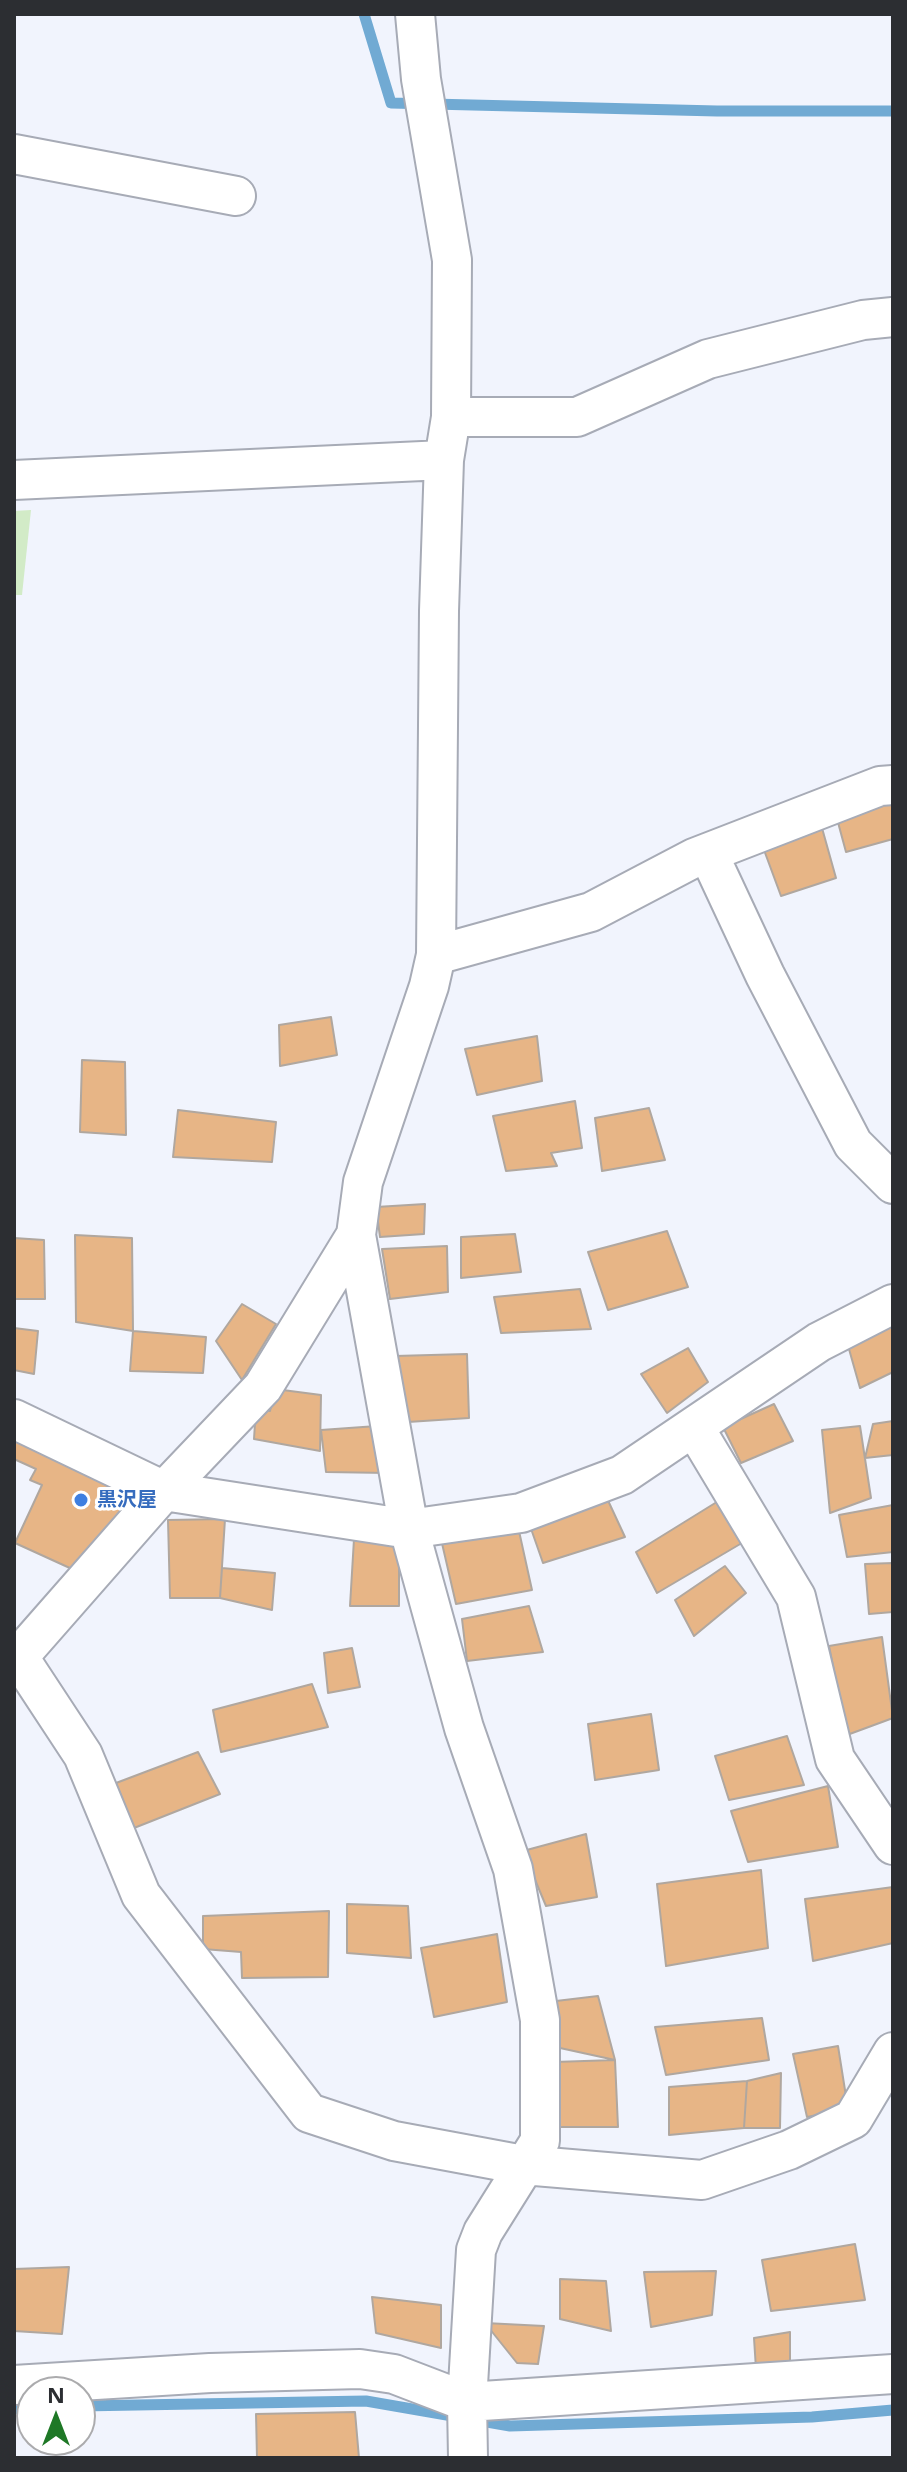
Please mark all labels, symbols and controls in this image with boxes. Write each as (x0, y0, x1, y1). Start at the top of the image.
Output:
place label: 黒沢屋 (97, 1488, 157, 1512)
marker: 黒沢屋 (72, 1491, 90, 1509)
north arrow (16, 2376, 96, 2456)
text: N (47, 2379, 65, 2409)

